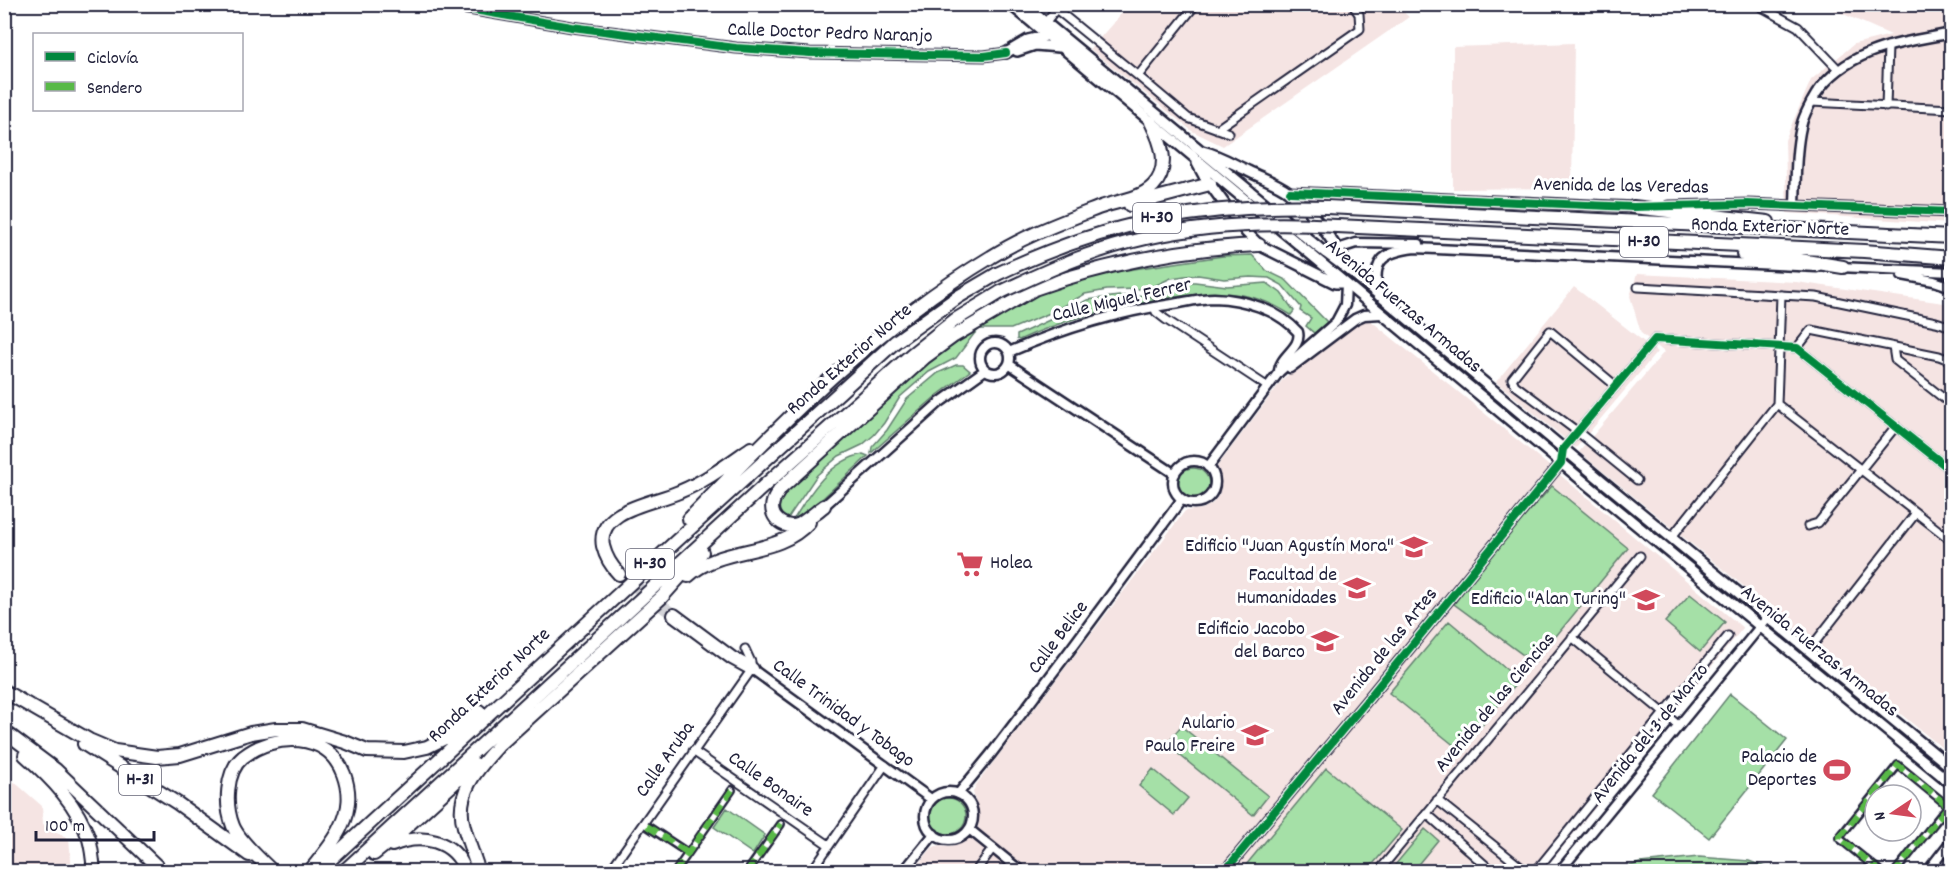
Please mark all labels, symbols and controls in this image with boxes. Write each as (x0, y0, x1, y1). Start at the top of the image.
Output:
street label: Calle Doctor Pedro Naranjo (727, 16, 933, 52)
legend (33, 33, 243, 111)
text: Ciclovía (87, 47, 139, 72)
text: Sendero (87, 77, 142, 102)
street label: Avenida de las Veredas (1533, 171, 1709, 203)
road number: H-30 (1133, 203, 1181, 233)
street label: Ronda Exterior Norte (1690, 211, 1850, 245)
road number: H-30 (1620, 227, 1668, 257)
street label: Avenida Fuerzas Armadas (1319, 233, 1487, 381)
street label: Calle Miguel Ferrer (1050, 271, 1195, 331)
street label: Ronda Exterior Norte (781, 297, 919, 422)
school or university icon: Edificio "Juan Agustín Mora" (1399, 532, 1429, 562)
place label: Edificio "Juan Agustín Mora" (1185, 533, 1394, 561)
road number: H-30 (626, 549, 674, 579)
supermarket icon: Holea (955, 549, 985, 579)
place label: Holea (990, 550, 1033, 578)
place label: Facultad de Humanidades (1237, 562, 1337, 613)
school or university icon: Facultad de Humanidades (1342, 573, 1372, 603)
street label: Avenida Fuerzas Armadas (1734, 579, 1904, 725)
street label: Avenida de las Artes (1325, 582, 1445, 722)
school or university icon: Edificio "Alan Turing" (1631, 585, 1661, 615)
place label: Edificio "Alan Turing" (1471, 586, 1626, 614)
street label: Calle Belice (1022, 595, 1096, 681)
place label: Edificio Jacobo del Barco (1197, 616, 1305, 667)
street label: Ronda Exterior Norte (423, 622, 558, 750)
school or university icon: Edificio Jacobo del Barco (1310, 626, 1340, 656)
street label: Avenida de las Ciencias (1429, 627, 1563, 779)
street label: Calle Trinidad y Tobago (766, 653, 920, 775)
street label: Avenida del 3 de Marzo (1586, 658, 1716, 810)
place label: Aulario Paulo Freire (1145, 710, 1235, 761)
street label: Calle Aruba (630, 716, 703, 804)
school or university icon: Aulario Paulo Freire (1240, 720, 1270, 750)
place label: Palacio de Deportes (1741, 744, 1817, 795)
street label: Calle Bonaire (721, 745, 819, 825)
sports icon: Palacio de Deportes (1822, 755, 1852, 785)
road number: H-31 (119, 765, 161, 795)
north arrow (1863, 783, 1923, 843)
scale bar (36, 804, 154, 842)
text: N (1869, 809, 1893, 822)
text: 100 m (45, 815, 85, 840)

